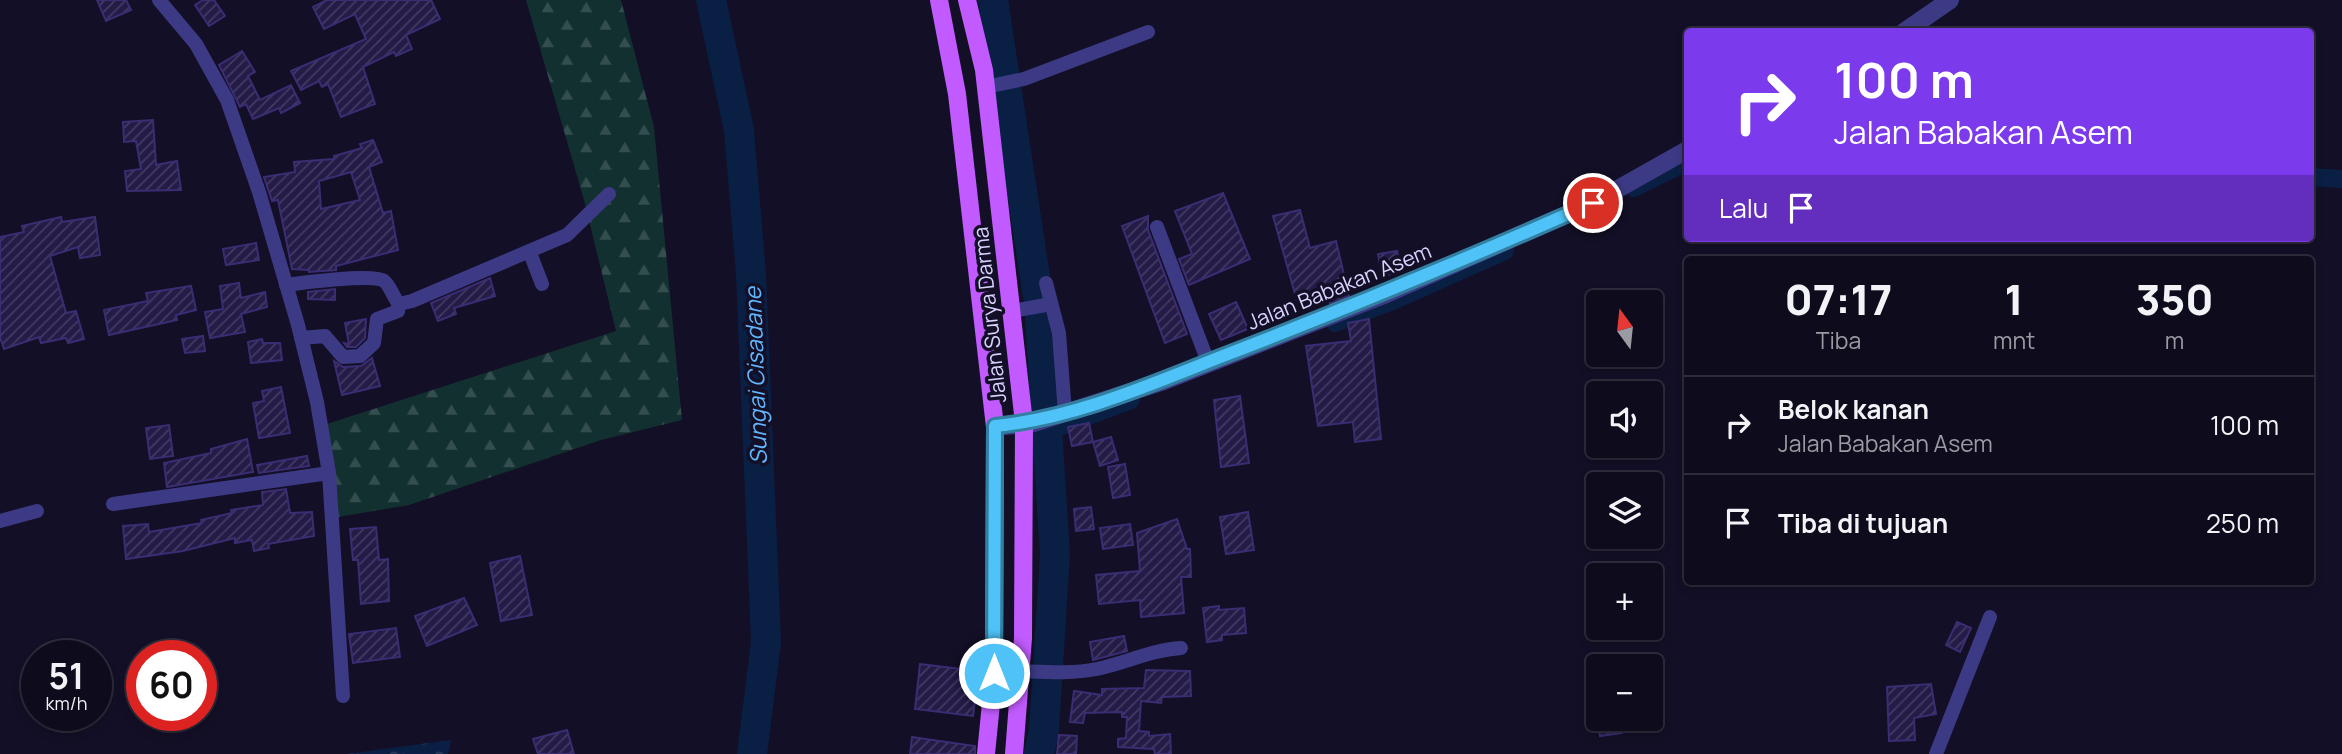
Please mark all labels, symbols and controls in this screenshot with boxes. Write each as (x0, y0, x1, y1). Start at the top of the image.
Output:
text: 100 m (1834, 46, 1974, 113)
icon: right (1719, 56, 1810, 147)
text: Jalan Babakan Asem (1834, 110, 2133, 154)
pin (1563, 173, 1623, 233)
icon: arrive (1574, 184, 1612, 222)
icon: arrive (1782, 189, 1820, 227)
text: Lalu (1719, 190, 1768, 226)
street label: Jalan Surya Darma (966, 226, 1012, 404)
street label: Jalan Babakan Asem (1243, 236, 1435, 336)
text: 07:17 (1784, 270, 1892, 328)
text: 1 (2005, 270, 2024, 328)
text: 350 (2136, 270, 2214, 328)
water label: Sungai Cisadane (736, 285, 774, 465)
north arrow (1586, 290, 1662, 368)
map controls (1586, 290, 1663, 731)
text: Tiba (1816, 324, 1861, 356)
text: mnt (1993, 324, 2035, 356)
text: m (2165, 324, 2184, 356)
button: sound (1586, 381, 1663, 458)
text: Belok kanan (1778, 391, 1929, 427)
icon: right (1719, 406, 1757, 444)
text: 100 m (2210, 407, 2279, 443)
text: Jalan Babakan Asem (1778, 427, 1993, 459)
button: layers (1586, 472, 1663, 549)
icon: arrive (1719, 504, 1757, 542)
text: Tiba di tujuan (1778, 505, 1948, 541)
text: 250 m (2206, 505, 2279, 541)
button: + (1586, 563, 1663, 640)
position arrow (957, 636, 1031, 710)
speed limit sign: 60 (126, 640, 217, 731)
text: 51 (49, 652, 84, 700)
button: − (1586, 654, 1663, 731)
text: km/h (46, 691, 87, 715)

